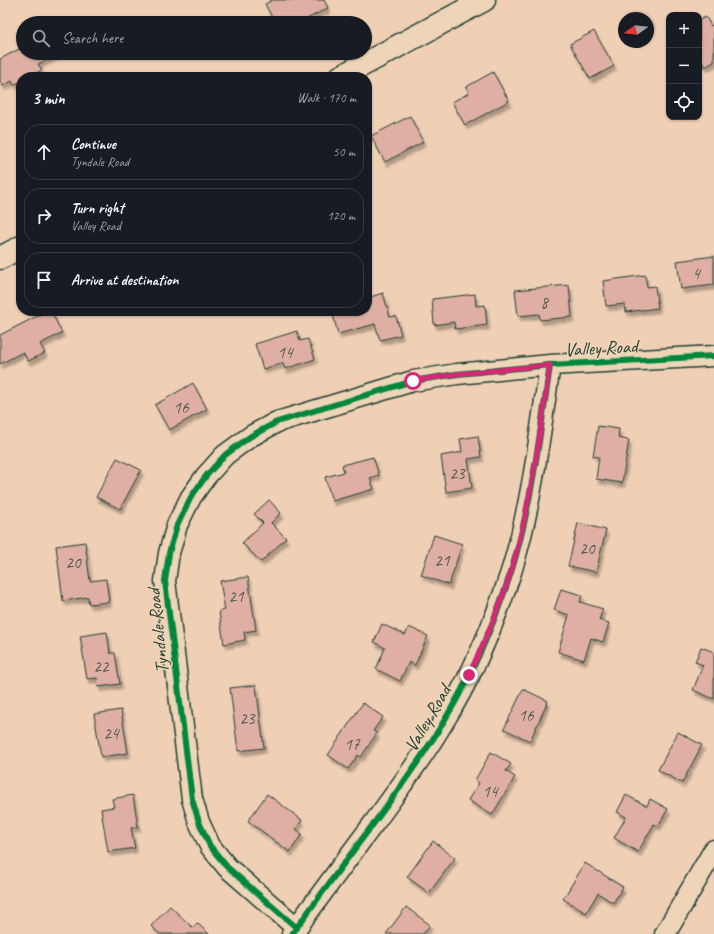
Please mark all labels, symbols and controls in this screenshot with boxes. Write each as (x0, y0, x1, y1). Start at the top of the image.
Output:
north arrow (618, 12, 654, 48)
map controls (666, 12, 702, 120)
button: + (666, 12, 702, 48)
search box (16, 16, 372, 60)
icon: search (30, 27, 52, 49)
text: Search here (62, 29, 123, 48)
button: − (666, 48, 702, 84)
button: locate (666, 84, 702, 120)
text: 3 min (32, 88, 65, 109)
text: Walk · 170 m (297, 90, 356, 106)
text: Continue (71, 135, 116, 154)
icon: ahead (33, 141, 55, 163)
text: 50 m (333, 144, 355, 160)
text: Tyndale Road (71, 154, 129, 170)
text: Turn right (71, 199, 124, 218)
icon: right (33, 205, 55, 227)
text: 120 m (327, 208, 355, 224)
text: Valley Road (71, 218, 121, 234)
house number: 4 (692, 263, 702, 284)
icon: arrive (33, 269, 55, 291)
text: Arrive at destination (71, 271, 178, 290)
house number: 8 (540, 292, 550, 313)
street label: Valley Road (564, 334, 642, 362)
house number: 14 (277, 342, 295, 363)
route start (404, 372, 422, 390)
house number: 16 (173, 397, 190, 418)
house number: 23 (449, 463, 466, 484)
house number: 20 (579, 538, 596, 559)
house number: 21 (434, 550, 451, 571)
house number: 20 (65, 552, 82, 573)
street label: Tyndale Road (141, 584, 174, 674)
house number: 21 (228, 586, 245, 607)
house number: 22 (93, 656, 110, 677)
route end (460, 666, 478, 684)
street label: Valley Road (399, 678, 458, 756)
house number: 16 (518, 705, 535, 726)
house number: 23 (239, 708, 256, 729)
house number: 24 (103, 723, 121, 744)
house number: 17 (344, 734, 361, 755)
house number: 14 (482, 781, 500, 802)

